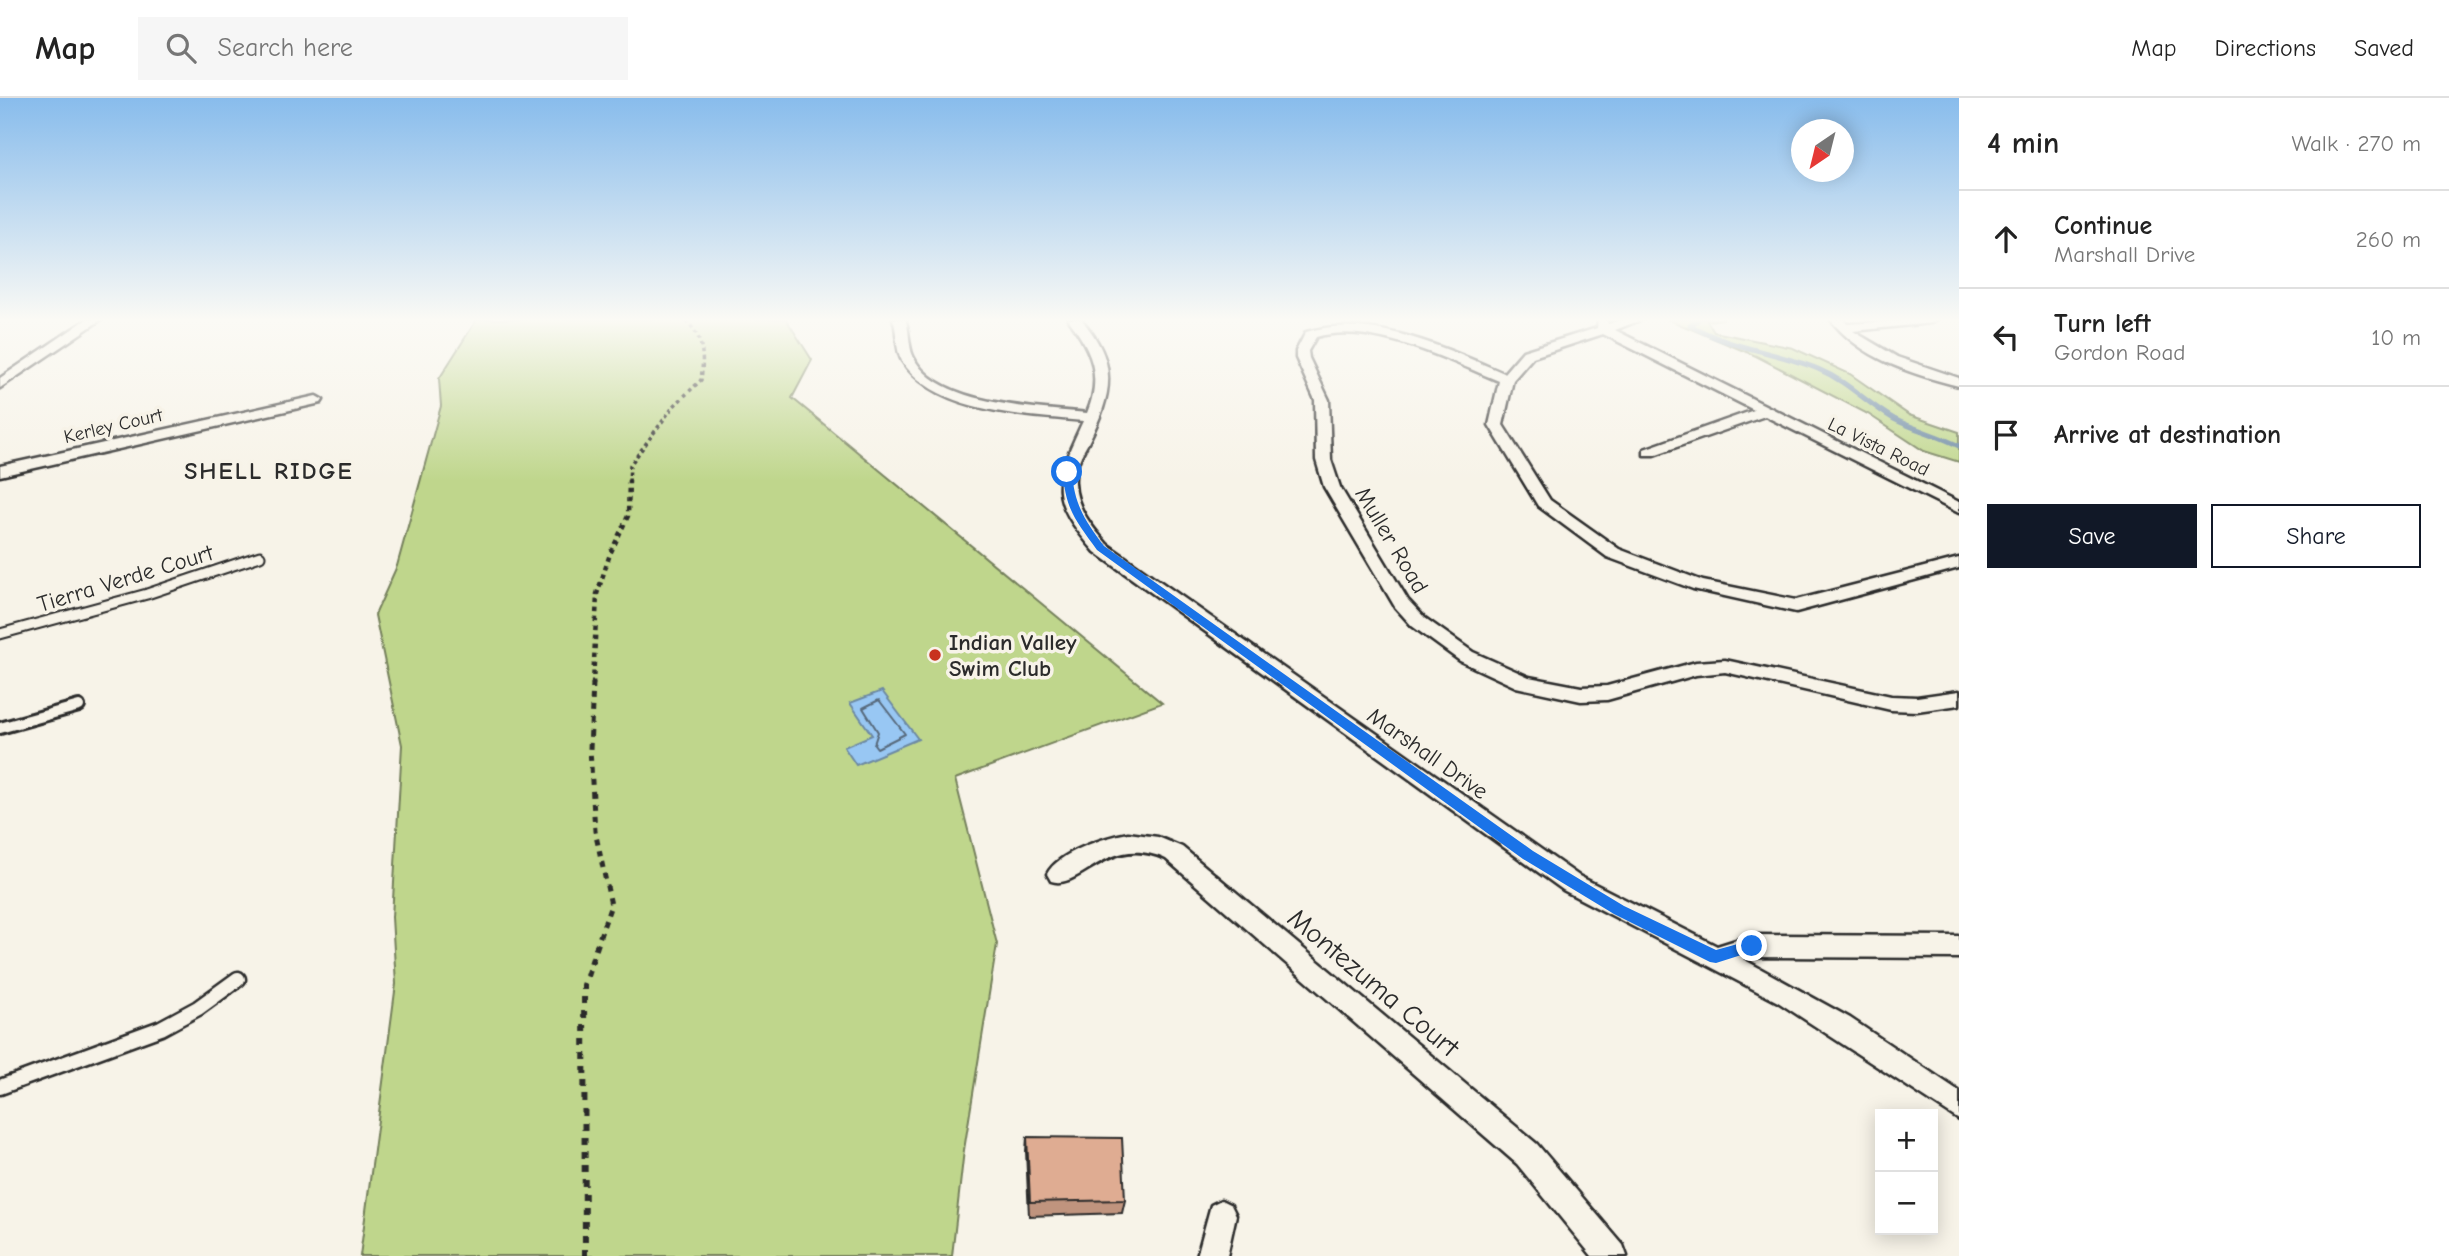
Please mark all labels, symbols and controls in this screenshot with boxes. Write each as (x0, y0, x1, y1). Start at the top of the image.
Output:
search box (138, 17, 628, 80)
text: Map (35, 29, 96, 67)
icon: search (162, 29, 200, 67)
text: Search here (218, 33, 353, 63)
text: Map (2131, 34, 2177, 62)
text: Directions (2215, 34, 2316, 62)
text: Saved (2354, 34, 2414, 62)
north arrow (1791, 119, 1854, 182)
text: 4 min (1987, 126, 2059, 161)
text: Walk · 270 m (2292, 130, 2421, 157)
text: Continue (2054, 211, 2152, 241)
icon: ahead (1987, 220, 2025, 258)
text: 260 m (2356, 226, 2421, 253)
text: Marshall Drive (2054, 241, 2195, 268)
text: Turn left (2054, 309, 2151, 339)
icon: left (1987, 318, 2025, 356)
text: 10 m (2371, 324, 2421, 351)
text: Gordon Road (2054, 339, 2186, 366)
street label: Kerley Court (62, 404, 165, 448)
street label: La Vista Road (1824, 413, 1933, 481)
icon: arrive (1987, 416, 2025, 454)
text: Arrive at destination (2054, 420, 2281, 450)
route start (1051, 456, 1082, 487)
district label: SHELL RIDGE (184, 457, 354, 485)
street label: Muller Road (1349, 482, 1434, 598)
button: Save (1987, 504, 2197, 568)
button: Share (2211, 504, 2421, 568)
street label: Tierra Verde Court (34, 539, 218, 618)
place label: Indian Valley Swim Club (949, 629, 1077, 682)
marker: Indian Valley Swim Club (927, 647, 943, 663)
street label: Marshall Drive (1362, 702, 1493, 805)
street label: Montezuma Court (1281, 902, 1466, 1064)
route end (1736, 930, 1767, 961)
map controls (1875, 1109, 1938, 1235)
button: + (1875, 1109, 1938, 1172)
button: − (1875, 1172, 1938, 1235)

